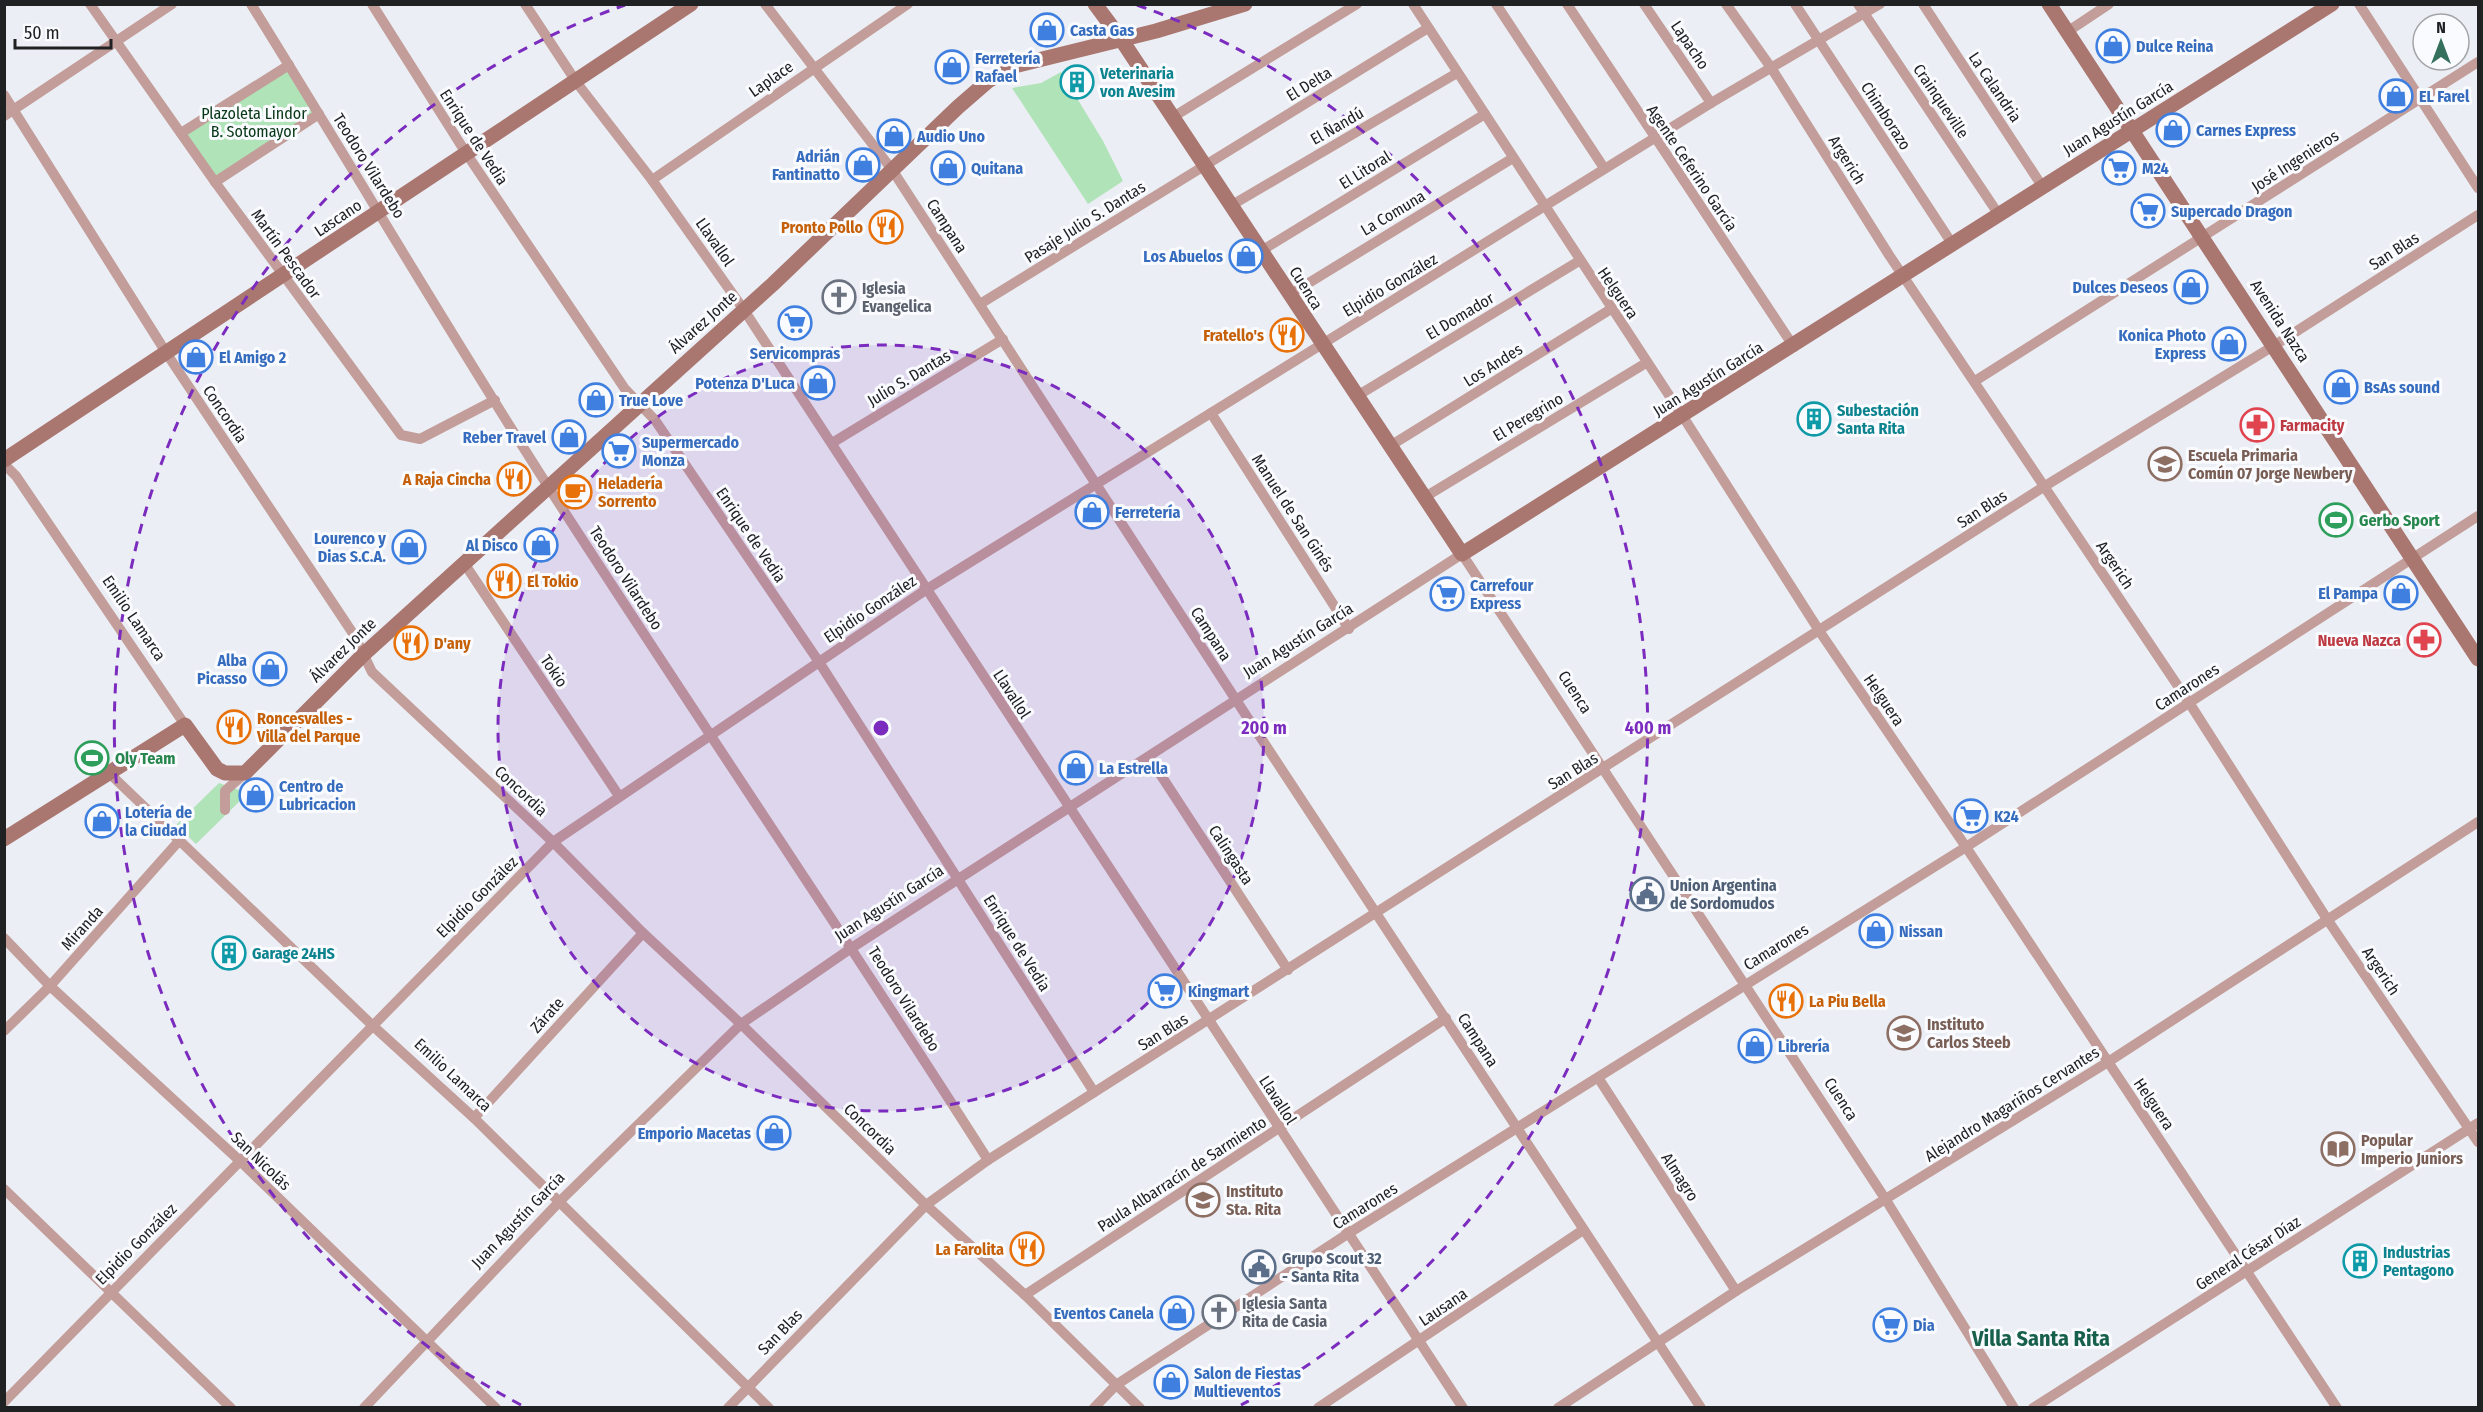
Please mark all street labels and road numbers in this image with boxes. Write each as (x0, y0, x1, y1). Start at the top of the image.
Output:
street label: Lapacho (1667, 17, 1713, 73)
street label: La Calandria (1965, 48, 2026, 126)
street label: Laplace (745, 57, 797, 101)
street label: Crainqueville (1909, 60, 1973, 142)
street label: El Delta (1283, 63, 1335, 105)
street label: Juan Agustín García (2060, 76, 2177, 159)
street label: Chimborazo (1857, 78, 1915, 154)
street label: Enrique de Vedia (436, 86, 512, 189)
street label: Agente Ceferino García (1643, 101, 1741, 235)
street label: El Ñandú (1307, 103, 1367, 149)
street label: Teodoro Vilardebo (329, 110, 409, 222)
street label: José Ingenieros (2248, 126, 2342, 196)
street label: Argerich (1825, 132, 1869, 188)
street label: El Litoral (1336, 147, 1394, 193)
street label: Pasaje Julio S. Dantas (1021, 177, 1149, 267)
street label: La Comuna (1357, 186, 1429, 240)
street label: Lascano (311, 195, 365, 241)
street label: Campana (923, 195, 972, 257)
street label: Martín Pescador (247, 206, 325, 303)
street label: Llavallol (692, 214, 738, 270)
street label: San Blas (2366, 228, 2423, 274)
street label: Elpidio González (1339, 249, 1441, 321)
street label: Cuenca (1285, 263, 1327, 313)
street label: Helguera (1594, 263, 1642, 323)
street label: Avenida Nazca (2246, 276, 2314, 366)
street label: Álvarez Jonte (665, 287, 741, 357)
street label: El Domador (1423, 288, 1498, 344)
street label: Juan Agustín García (1650, 337, 1767, 420)
street label: Los Andes (1460, 339, 1526, 391)
street label: Julio S. Dantas (864, 346, 954, 410)
street label: Concordia (199, 382, 251, 446)
street label: El Peregrino (1490, 389, 1566, 445)
street label: Manuel de San Ginés (1248, 451, 1338, 576)
street label: Enrique de Vedia (712, 484, 790, 586)
street label: San Blas (1954, 486, 2011, 532)
street label: Teodoro Vilardebo (585, 523, 667, 633)
street label: Argerich (2092, 537, 2138, 593)
street label: Elpidio González (820, 571, 920, 647)
street label: Emilio Lamarca (99, 572, 170, 664)
street label: Juan Agustín García (1240, 598, 1357, 681)
street label: Campana (1187, 603, 1236, 665)
street label: Álvarez Jonte (306, 614, 380, 686)
street label: Tokio (536, 651, 572, 691)
street label: Camarones (2151, 659, 2223, 715)
street label: Llavallol (989, 666, 1035, 722)
street label: Cuenca (1554, 667, 1596, 717)
street label: Helguera (1860, 670, 1908, 730)
street label: San Blas (1544, 748, 1602, 794)
street label: Concordia (491, 762, 551, 820)
street label: Calingasta (1205, 822, 1257, 888)
street label: Elpidio González (432, 852, 522, 942)
street label: Juan Agustín García (831, 861, 947, 945)
street label: Enrique de Vedia (980, 891, 1054, 995)
street label: Miranda (57, 902, 107, 954)
street label: Camarones (1740, 920, 1812, 974)
street label: Teodoro Vilardebo (864, 943, 944, 1055)
street label: Argerich (2358, 943, 2404, 999)
street label: Zárate (526, 993, 568, 1037)
street label: San Blas (1134, 1009, 1192, 1055)
street label: Campana (1454, 1009, 1503, 1071)
street label: Emilio Lamarca (410, 1034, 496, 1116)
street label: Alejandro Magariños Cervantes (1921, 1042, 2103, 1166)
street label: Llavallol (1255, 1072, 1301, 1128)
street label: Cuenca (1820, 1074, 1862, 1124)
street label: Helguera (2130, 1074, 2178, 1134)
street label: Concordia (840, 1100, 900, 1159)
street label: Paula Albarracín de Sarmiento (1094, 1112, 1270, 1236)
street label: San Nicolás (227, 1128, 295, 1194)
street label: Almagro (1657, 1149, 1703, 1205)
street label: Juan Agustín García (467, 1168, 569, 1272)
street label: Camarones (1329, 1179, 1401, 1233)
street label: Elpidio González (91, 1199, 181, 1289)
street label: General César Díaz (2192, 1212, 2304, 1294)
street label: Lausana (1415, 1284, 1471, 1330)
street label: San Blas (754, 1305, 806, 1359)

